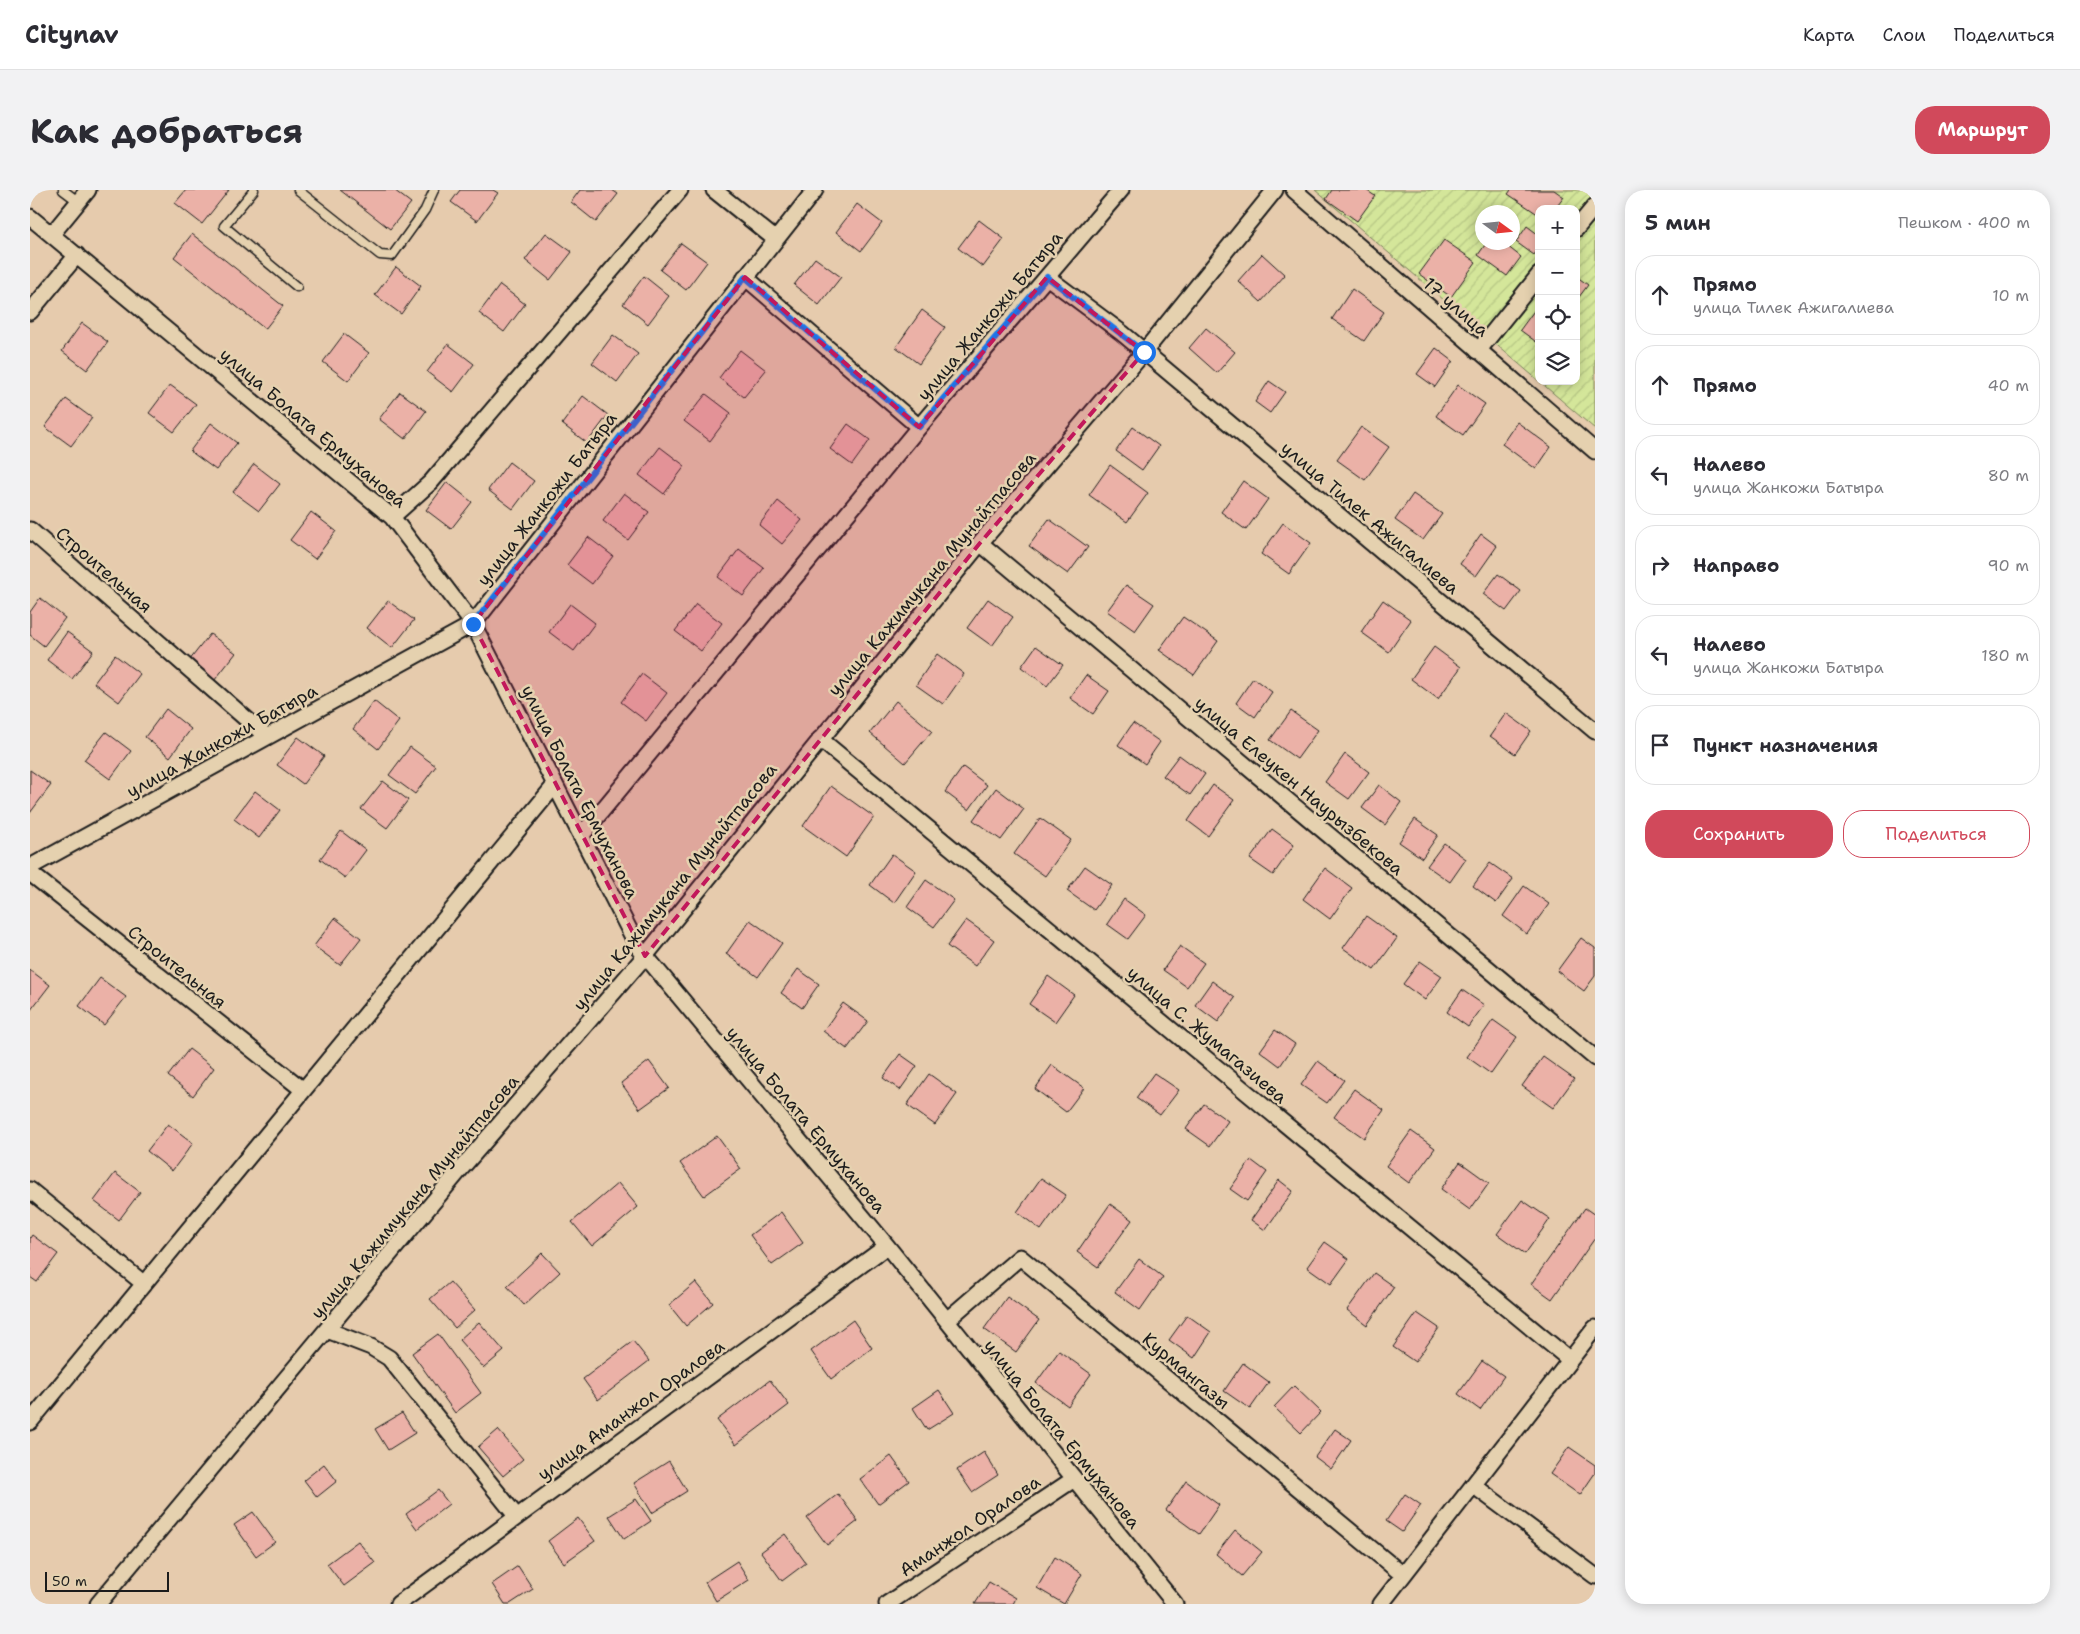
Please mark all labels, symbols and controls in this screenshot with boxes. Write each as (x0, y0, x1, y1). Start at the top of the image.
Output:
text: Citynav (25, 19, 119, 51)
text: Карта (1803, 23, 1854, 47)
text: Слои (1882, 23, 1926, 47)
text: Поделиться (1954, 23, 2055, 47)
button: Маршрут (1915, 106, 2050, 154)
text: Как добраться (30, 107, 303, 154)
north arrow (1475, 205, 1520, 250)
map controls (1535, 205, 1580, 385)
button: + (1535, 205, 1580, 250)
text: 5 мин (1645, 209, 1711, 237)
text: Пешком · 400 m (1898, 212, 2030, 233)
street label: улица Жанкожи Батыра (912, 226, 1068, 406)
button: − (1535, 250, 1580, 295)
street label: 17 улица (1418, 272, 1494, 342)
text: Прямо (1693, 272, 1757, 297)
icon: ahead (1646, 281, 1674, 309)
text: 10 m (1992, 285, 2029, 306)
button: locate (1535, 295, 1580, 340)
text: улица Тилек Ажигалиева (1693, 297, 1894, 318)
button: layers (1535, 340, 1580, 385)
route start (1133, 341, 1156, 364)
street label: улица Болата Ермуханова (215, 343, 411, 513)
icon: ahead (1646, 371, 1674, 399)
text: Прямо (1693, 373, 1757, 398)
text: 40 m (1987, 375, 2029, 396)
street label: улица Жанкожи Батыра (472, 407, 622, 591)
street label: улица Тилек Ажигалиева (1276, 436, 1464, 600)
street label: улица Кажимукана Мунайтпасова (823, 447, 1041, 701)
text: Налево (1693, 452, 1766, 477)
icon: left (1646, 461, 1674, 489)
text: 80 m (1988, 465, 2029, 486)
text: улица Жанкожи Батыра (1693, 477, 1884, 498)
street label: Строительная (51, 521, 157, 619)
icon: right (1646, 551, 1674, 579)
text: Направо (1693, 553, 1779, 578)
text: 90 m (1988, 555, 2029, 576)
route end (462, 613, 485, 636)
text: Налево (1693, 632, 1766, 657)
icon: left (1646, 641, 1674, 669)
text: 180 m (1981, 645, 2029, 666)
text: улица Жанкожи Батыра (1693, 657, 1884, 678)
street label: улица Жанкожи Батыра (122, 679, 322, 803)
street label: улица Болата Ермуханова (516, 681, 644, 903)
street label: улица Елеукен Наурызбекова (1189, 691, 1409, 881)
icon: arrive (1646, 731, 1674, 759)
text: Пункт назначения (1693, 733, 1878, 758)
street label: улица Кажимукана Мунайтпасова (567, 758, 783, 1016)
button: Сохранить (1645, 810, 1833, 858)
button: Поделиться (1843, 810, 2030, 858)
street label: Строительная (123, 920, 231, 1014)
street label: улица С. Жумагазиева (1122, 961, 1292, 1109)
street label: улица Болата Ермуханова (721, 1022, 891, 1218)
street label: улица Кажимукана Мунайтпасова (306, 1070, 524, 1324)
street label: Курмангазы (1137, 1327, 1235, 1415)
street label: улица Аманжол Оралова (533, 1334, 729, 1486)
street label: улица Болата Ермуханова (978, 1334, 1146, 1534)
street label: Аманжол Оралова (895, 1470, 1045, 1582)
scale bar (45, 1569, 169, 1592)
text: 50 m (52, 1572, 87, 1590)

